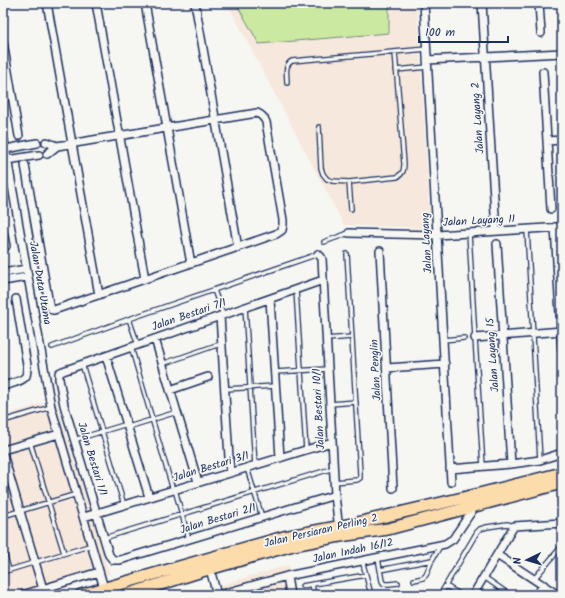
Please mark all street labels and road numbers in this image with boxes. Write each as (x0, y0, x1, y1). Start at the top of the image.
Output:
street label: Jalan Layang 2 (467, 82, 489, 154)
street label: Jalan Layang 11 (442, 210, 516, 232)
street label: Jalan Layang (416, 212, 438, 274)
street label: Jalan Duta Utama (24, 240, 56, 326)
street label: Jalan Bestari 7/1 (149, 294, 229, 336)
street label: Jalan Layang 15 (481, 316, 505, 393)
street label: Jalan Penglin (365, 339, 387, 401)
street label: Jalan Bestari 10/1 (308, 368, 330, 450)
street label: Jalan Bestari 1/1 (72, 420, 112, 498)
street label: Jalan Bestari 3/1 (171, 447, 251, 487)
street label: Jalan Bestari 2/1 (178, 499, 258, 539)
street label: Jalan Persiaran Perling 2 (262, 509, 380, 553)
street label: Jalan Indah 16/12 (311, 534, 395, 568)

